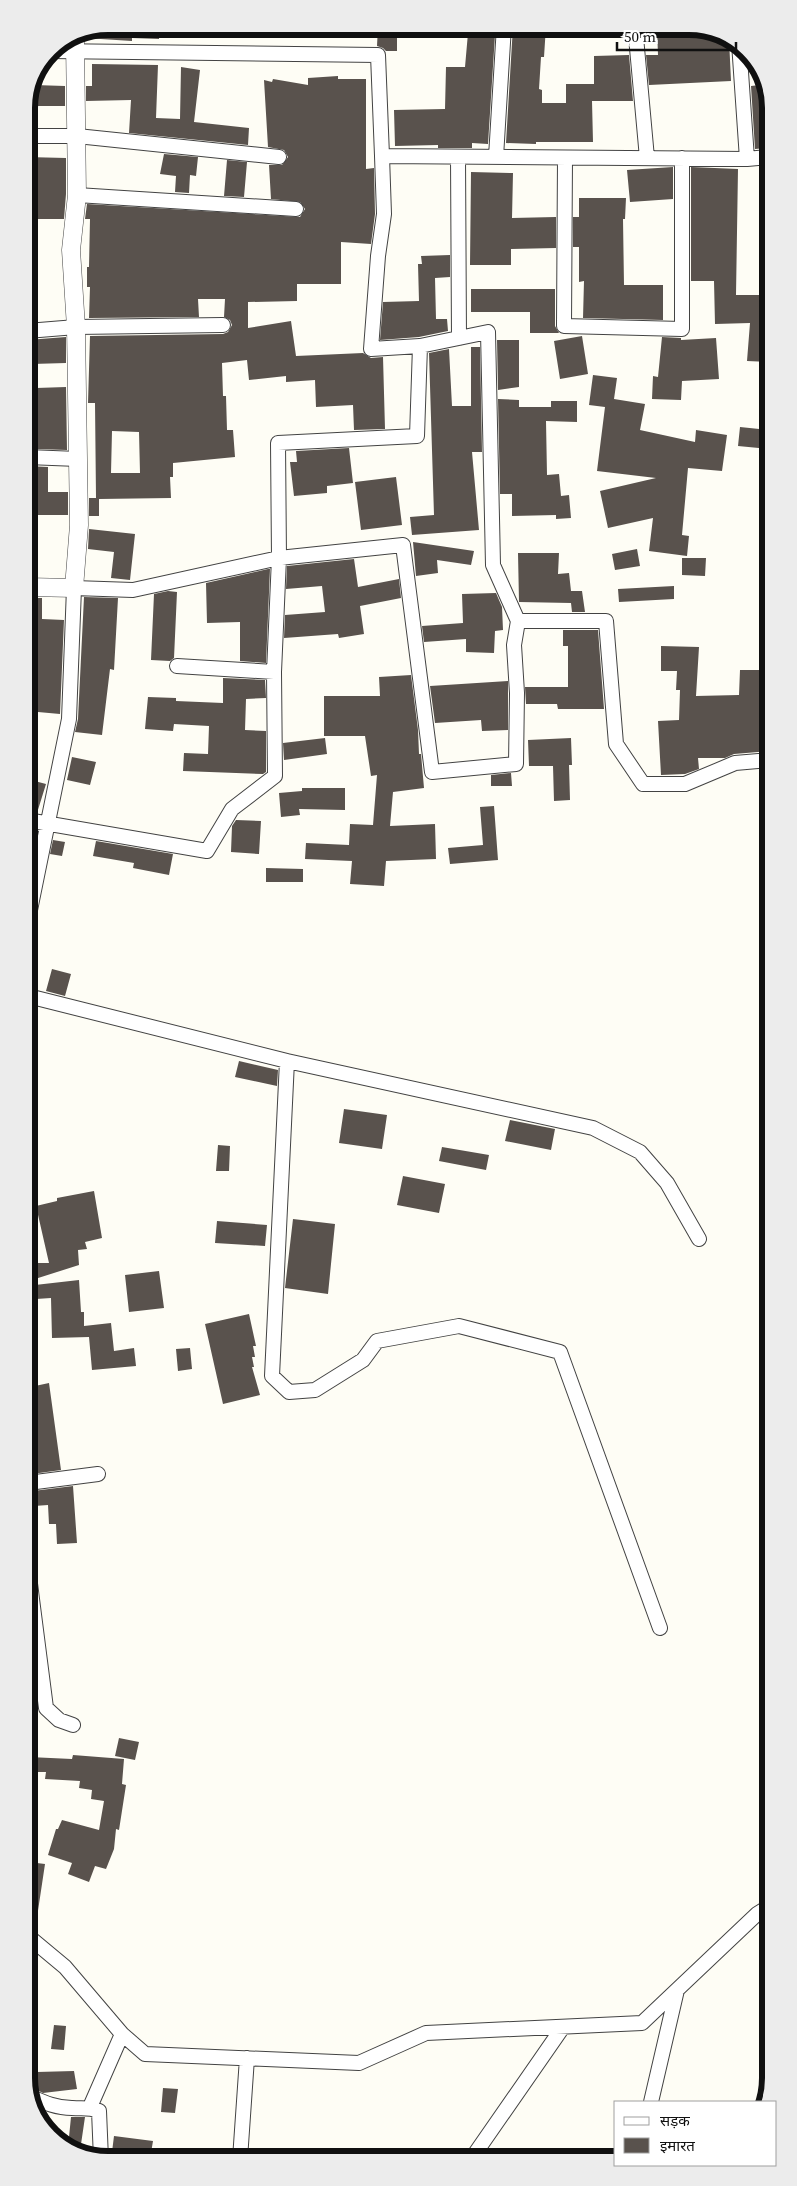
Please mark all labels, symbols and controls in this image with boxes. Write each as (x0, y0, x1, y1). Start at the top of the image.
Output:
scale bar (617, 20, 736, 52)
text: 50 m (624, 26, 656, 47)
legend (614, 2101, 777, 2166)
text: सड़क (660, 2110, 690, 2131)
text: इमारत (660, 2135, 695, 2156)

